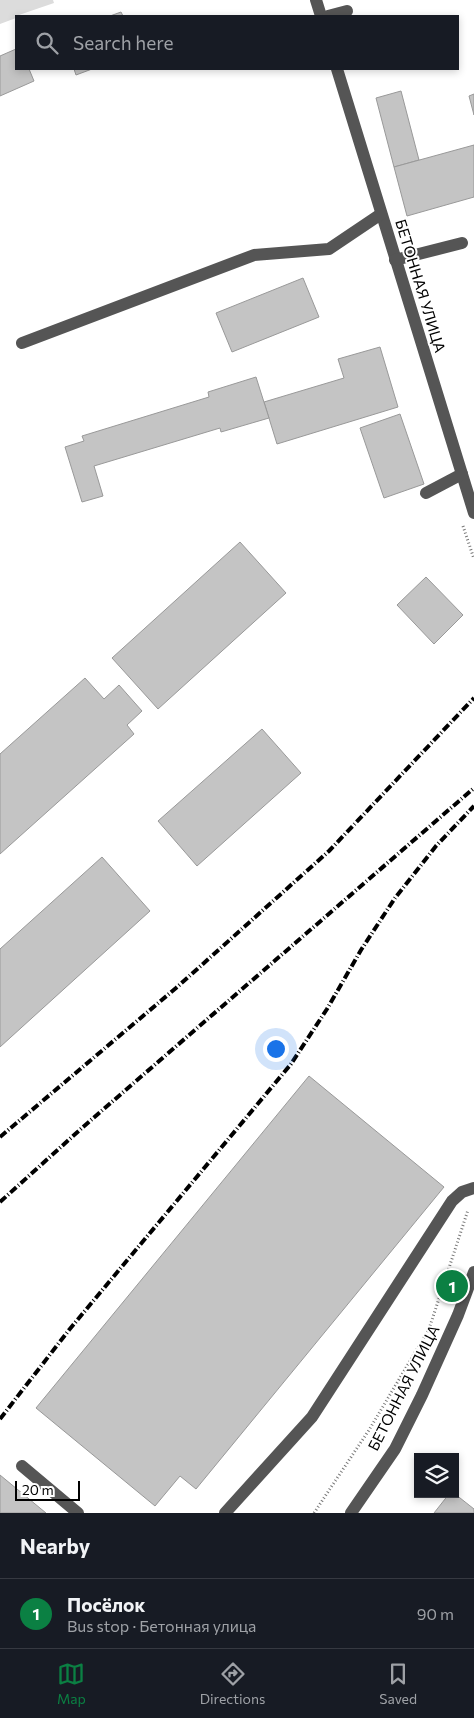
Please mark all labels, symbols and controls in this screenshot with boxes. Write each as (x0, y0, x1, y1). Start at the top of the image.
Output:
search box (15, 15, 459, 70)
icon: search (33, 29, 61, 57)
text: Search here (73, 31, 173, 54)
street label: БЕТОННАЯ УЛИЦА (392, 217, 450, 355)
your location (263, 1036, 289, 1062)
pin: 1 (436, 1267, 468, 1305)
street label: БЕТОННАЯ УЛИЦА (364, 1322, 443, 1453)
map controls (414, 1453, 459, 1498)
button: layers (414, 1453, 459, 1498)
scale bar (15, 1478, 80, 1501)
text: 20 m (22, 1481, 54, 1498)
text: Nearby (20, 1533, 90, 1558)
text: Посёлок (67, 1593, 145, 1616)
text: 1 (32, 1604, 40, 1623)
text: 90 m (417, 1604, 454, 1623)
text: Bus stop · Бетонная улица (67, 1616, 256, 1635)
tab: Map (57, 1660, 86, 1707)
tab: Directions (200, 1660, 265, 1707)
tab: Saved (379, 1660, 417, 1707)

